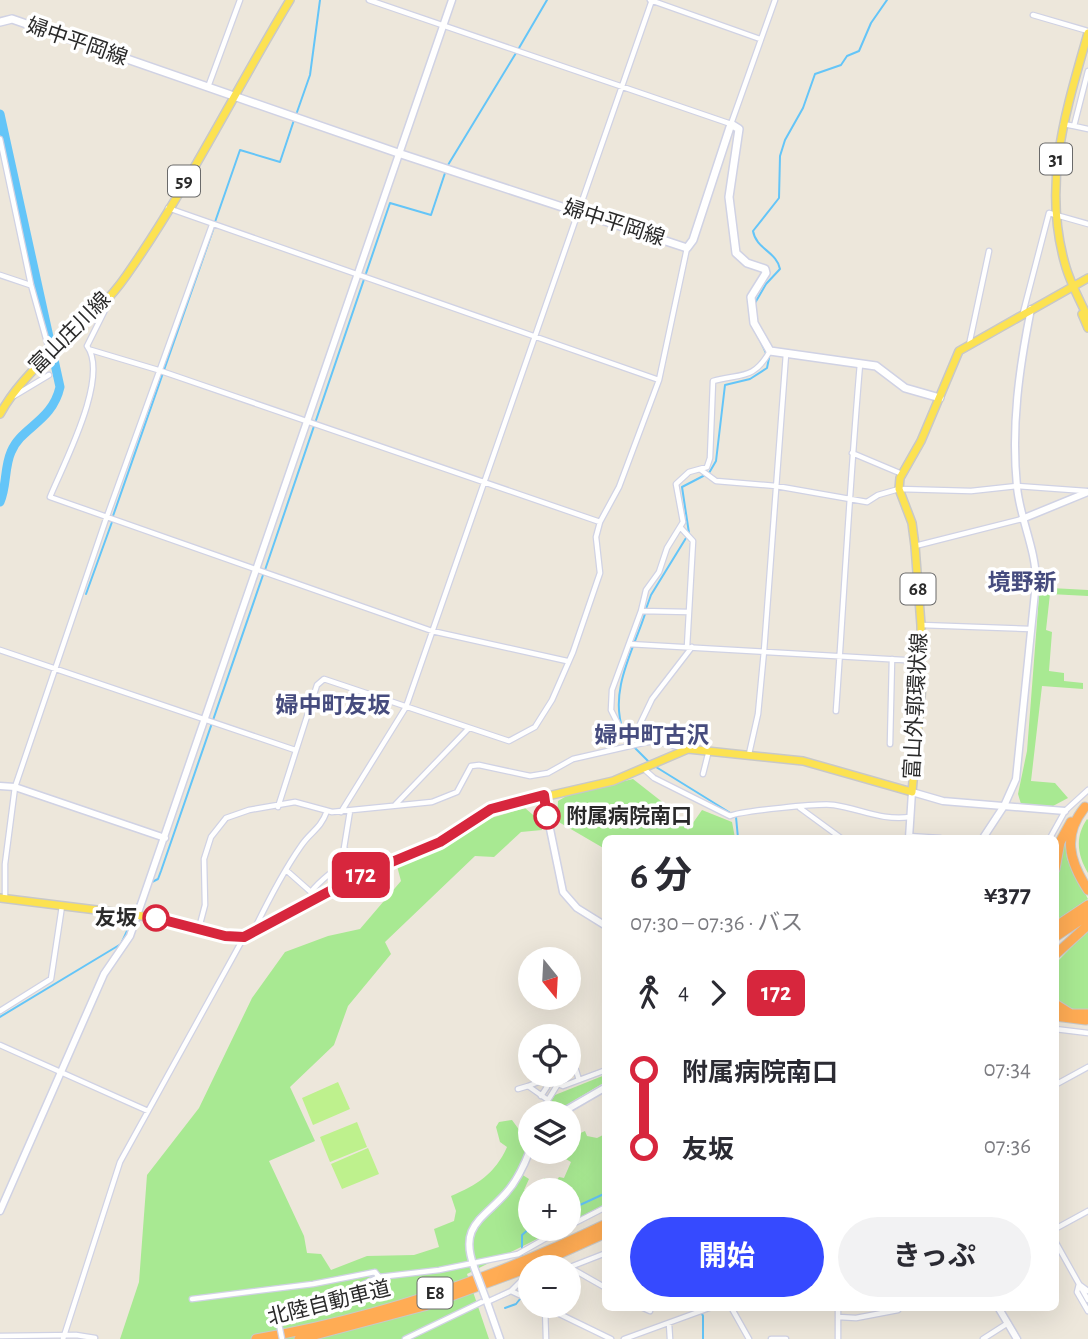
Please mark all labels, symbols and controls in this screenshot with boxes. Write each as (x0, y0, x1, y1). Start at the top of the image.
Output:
street label: 婦中平岡線 (24, 14, 130, 69)
road number: 31 (1040, 144, 1072, 174)
road number: 59 (168, 166, 200, 196)
street label: 婦中平岡線 (561, 196, 667, 249)
street label: 富山庄川線 (25, 288, 115, 378)
district label: 境野新 (988, 570, 1057, 595)
road number: 68 (900, 574, 936, 604)
street label: 富山外郭環状線 (901, 632, 930, 780)
district label: 婦中町友坂 (276, 693, 391, 718)
district label: 婦中町古沢 (595, 723, 710, 748)
marker: 附属病院南口 (534, 803, 560, 829)
place label: 附属病院南口 (566, 805, 692, 827)
line badge: 172 (321, 852, 401, 898)
text: 6 分 (630, 858, 692, 896)
text: 172 (346, 863, 376, 887)
text: ¥377 (984, 881, 1031, 907)
marker: 友坂 (143, 905, 169, 931)
place label: 友坂 (95, 907, 137, 929)
text: 07:30 – 07:36 · バス (630, 912, 803, 935)
north arrow (518, 947, 581, 1010)
map controls (518, 947, 581, 1318)
icon: walk (630, 974, 668, 1012)
icon: forward (699, 974, 737, 1012)
text: 4 (678, 981, 689, 1004)
text: 172 (761, 981, 791, 1005)
button: locate (518, 1024, 581, 1087)
text: 07:34 (983, 1058, 1031, 1081)
text: 附属病院南口 (682, 1060, 838, 1086)
button: layers (518, 1101, 581, 1164)
text: 07:36 (984, 1135, 1031, 1158)
text: 友坂 (682, 1137, 734, 1163)
button: + (518, 1178, 581, 1241)
button: 開始 (630, 1217, 824, 1297)
button: きっぷ (838, 1217, 1031, 1297)
button: − (518, 1255, 581, 1318)
street label: 北陸自動車道 (265, 1277, 393, 1328)
road number: E8 (418, 1278, 452, 1308)

